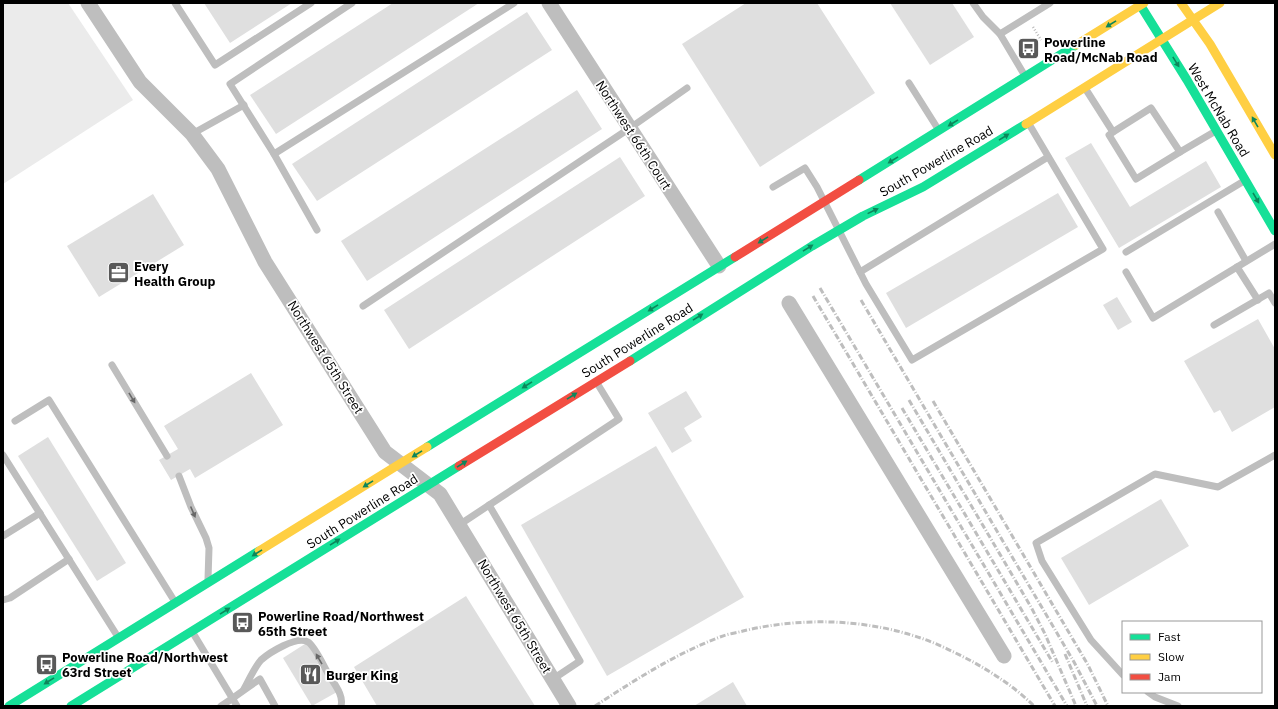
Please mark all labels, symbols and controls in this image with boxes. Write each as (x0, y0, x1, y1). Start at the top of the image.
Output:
one-way arrow (1105, 20, 1116, 27)
place label: Powerline Road/McNab Road (1044, 34, 1158, 66)
bus stop icon: Powerline Road/McNab Road (1016, 36, 1042, 62)
one-way arrow (1172, 56, 1179, 68)
street label: West McNab Road (1184, 60, 1253, 160)
street label: Northwest 66th Court (592, 77, 675, 193)
one-way arrow (1252, 116, 1259, 127)
one-way arrow (947, 119, 959, 126)
street label: South Powerline Road (877, 122, 996, 201)
one-way arrow (999, 133, 1009, 141)
one-way arrow (887, 156, 898, 163)
one-way arrow (1252, 192, 1259, 204)
one-way arrow (867, 208, 879, 214)
one-way arrow (757, 236, 769, 243)
one-way arrow (803, 244, 813, 252)
place label: Every Health Group (134, 258, 215, 290)
office icon: Every Health Group (105, 260, 131, 286)
street label: Northwest 65th Street (284, 297, 367, 417)
street label: South Powerline Road (578, 299, 696, 382)
one-way arrow (648, 304, 658, 312)
one-way arrow (693, 313, 703, 321)
one-way arrow (521, 382, 533, 389)
one-way arrow (129, 392, 136, 404)
one-way arrow (567, 392, 577, 400)
one-way arrow (412, 450, 422, 458)
one-way arrow (456, 461, 467, 468)
street label: South Powerline Road (303, 470, 421, 553)
one-way arrow (362, 481, 374, 488)
one-way arrow (190, 506, 196, 518)
one-way arrow (329, 539, 341, 546)
one-way arrow (251, 549, 263, 556)
street label: Northwest 65th Street (474, 556, 555, 677)
one-way arrow (220, 607, 230, 615)
place label: Powerline Road/Northwest 65th Street (258, 608, 424, 640)
bus stop icon: Powerline Road/Northwest 65th Street (229, 610, 255, 636)
legend (1122, 621, 1262, 693)
text: Fast (1158, 629, 1181, 644)
place label: Powerline Road/Northwest 63rd Street (62, 649, 228, 681)
text: Slow (1158, 649, 1184, 664)
bus stop icon: Powerline Road/Northwest 63rd Street (34, 651, 60, 677)
one-way arrow (316, 653, 323, 665)
restaurant icon: Burger King (297, 662, 323, 688)
place label: Burger King (326, 667, 399, 684)
text: Jam (1158, 669, 1181, 684)
one-way arrow (44, 677, 54, 685)

